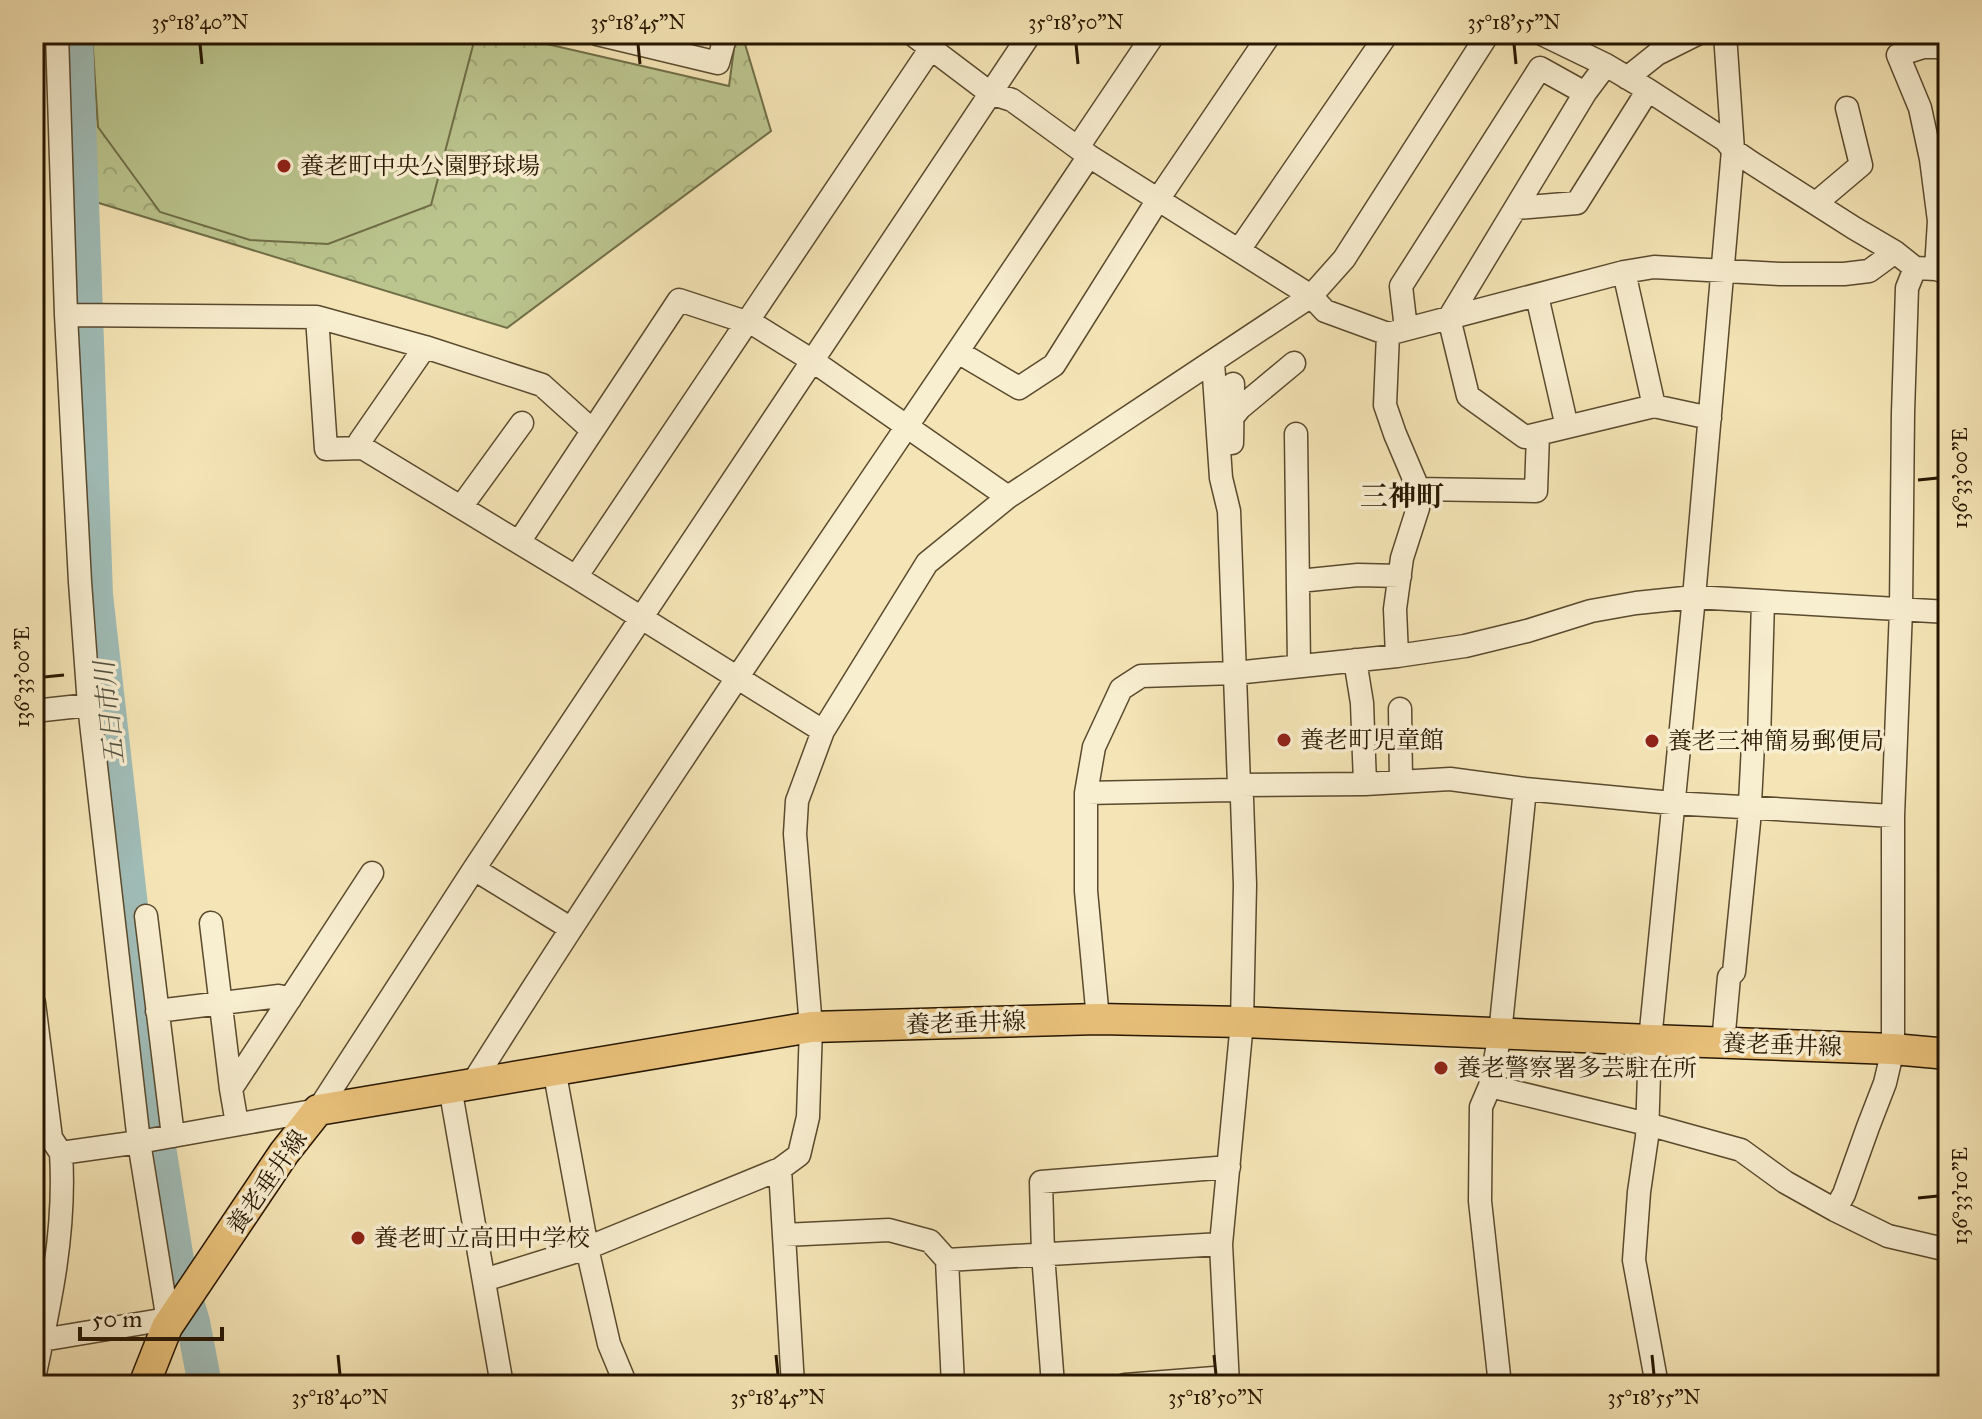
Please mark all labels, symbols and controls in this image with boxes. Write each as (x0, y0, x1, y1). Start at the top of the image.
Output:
text: 35°18'40"N (151, 10, 249, 34)
text: 35°18'45"N (591, 10, 685, 34)
text: 35°18'50"N (1028, 10, 1124, 34)
text: 35°18'55"N (1468, 10, 1560, 34)
place label: 養老町中央公園野球場 (300, 151, 540, 181)
marker: 養老町中央公園野球場 (275, 157, 293, 175)
text: 136°33'00"E (1948, 427, 1972, 529)
district label: 三神町 (1360, 479, 1444, 514)
text: 136°33'00"E (10, 626, 34, 728)
water label: 五日市川 (87, 657, 130, 766)
place label: 養老町児童館 (1300, 725, 1444, 755)
place label: 養老三神簡易郵便局 (1668, 726, 1884, 756)
marker: 養老町児童館 (1275, 731, 1293, 749)
marker: 養老三神簡易郵便局 (1643, 732, 1661, 750)
street label: 養老垂井線 (906, 1006, 1026, 1040)
street label: 養老垂井線 (1722, 1028, 1842, 1062)
place label: 養老警察署多芸駐在所 (1457, 1053, 1697, 1083)
marker: 養老警察署多芸駐在所 (1432, 1059, 1450, 1077)
street label: 養老垂井線 (220, 1124, 314, 1240)
text: 136°33'10"E (1948, 1147, 1972, 1245)
place label: 養老町立高田中学校 (374, 1223, 590, 1253)
marker: 養老町立高田中学校 (349, 1229, 367, 1247)
scale bar (80, 1291, 222, 1341)
text: 50 m (92, 1304, 142, 1334)
text: 35°18'40"N (291, 1385, 389, 1409)
text: 35°18'45"N (731, 1385, 825, 1409)
text: 35°18'50"N (1168, 1385, 1264, 1409)
text: 35°18'55"N (1608, 1385, 1700, 1409)

